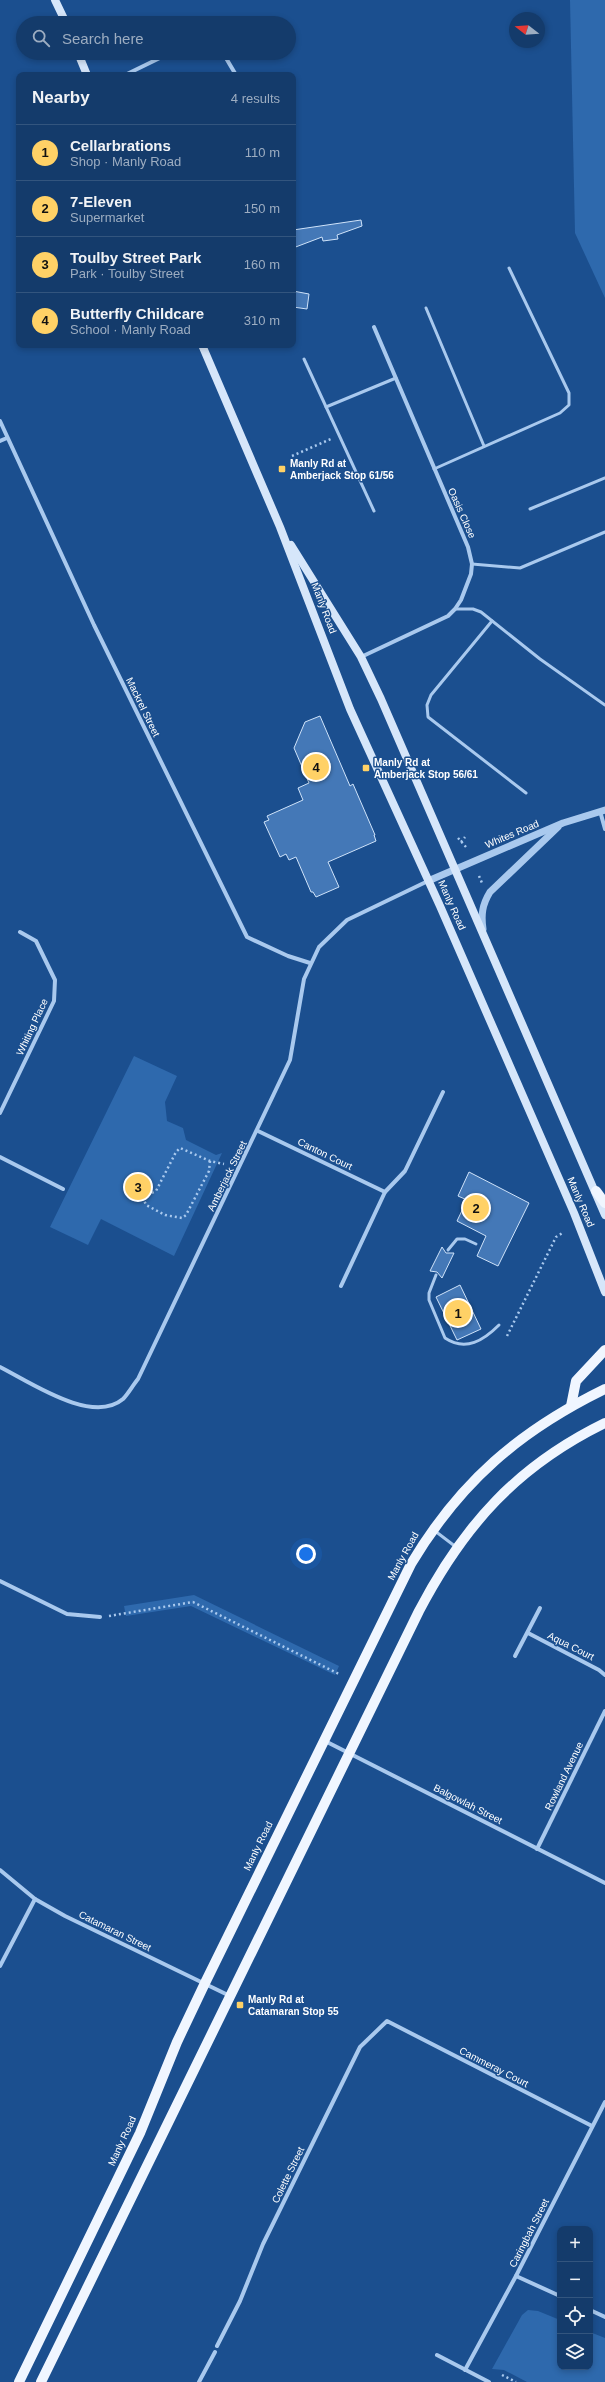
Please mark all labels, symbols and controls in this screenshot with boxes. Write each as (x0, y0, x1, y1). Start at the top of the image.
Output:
north arrow (509, 12, 545, 48)
search box (16, 16, 296, 60)
icon: search (30, 27, 52, 49)
text: Search here (62, 30, 144, 47)
text: Nearby (32, 88, 90, 107)
text: 4 results (231, 91, 280, 106)
text: Cellarbrations (70, 137, 171, 154)
text: 1 (41, 145, 49, 160)
text: 110 m (245, 145, 280, 160)
text: Shop · Manly Road (70, 154, 181, 169)
text: 7-Eleven (70, 193, 132, 210)
text: 2 (41, 201, 49, 216)
text: 150 m (244, 201, 280, 216)
text: Supermarket (70, 210, 144, 225)
text: Toulby Street Park (70, 249, 201, 266)
text: 3 (41, 257, 49, 272)
text: 160 m (244, 257, 280, 272)
text: Park · Toulby Street (70, 266, 184, 281)
text: Butterfly Childcare (70, 305, 204, 322)
text: 4 (41, 313, 49, 328)
text: 310 m (244, 313, 280, 328)
text: School · Manly Road (70, 322, 191, 337)
place label: Manly Rd at Amberjack Stop 61/56 (290, 458, 394, 481)
marker: Manly Rd at Amberjack Stop 61/56 (277, 464, 287, 474)
street label: Oasis Close (446, 486, 478, 540)
street label: Manly Road (309, 581, 339, 635)
street label: Mackrel Street (124, 676, 162, 739)
pin: 4 (303, 752, 329, 782)
place label: Manly Rd at Amberjack Stop 56/61 (374, 757, 478, 780)
marker: Manly Rd at Amberjack Stop 56/61 (361, 763, 371, 773)
street label: Whites Road (484, 818, 540, 850)
street label: Manly Road (436, 878, 468, 932)
street label: Whiting Place (14, 997, 50, 1057)
street label: Canton Court (296, 1136, 354, 1172)
street label: Amberjack Street (205, 1139, 249, 1213)
pin: 3 (125, 1172, 151, 1202)
street label: Manly Road (566, 1175, 596, 1229)
pin: 2 (463, 1193, 489, 1223)
pin: 1 (445, 1298, 471, 1328)
street label: Manly Road (385, 1530, 421, 1582)
your location (296, 1544, 316, 1564)
street label: Aqua Court (546, 1630, 596, 1662)
street label: Rowland Avenue (543, 1740, 586, 1812)
street label: Balgowlah Street (432, 1782, 504, 1826)
street label: Manly Road (241, 1820, 275, 1872)
street label: Catamaran Street (77, 1909, 153, 1953)
place label: Manly Rd at Catamaran Stop 55 (248, 1994, 339, 2017)
marker: Manly Rd at Catamaran Stop 55 (235, 2000, 245, 2010)
street label: Cammeray Court (458, 2045, 531, 2089)
street label: Manly Road (106, 2114, 138, 2168)
street label: Colette Street (270, 2145, 306, 2205)
street label: Caringbah Street (507, 2197, 551, 2269)
map controls (557, 2226, 593, 2370)
button: + (557, 2226, 593, 2262)
button: − (557, 2262, 593, 2298)
button: locate (557, 2298, 593, 2334)
button: layers (557, 2334, 593, 2370)

